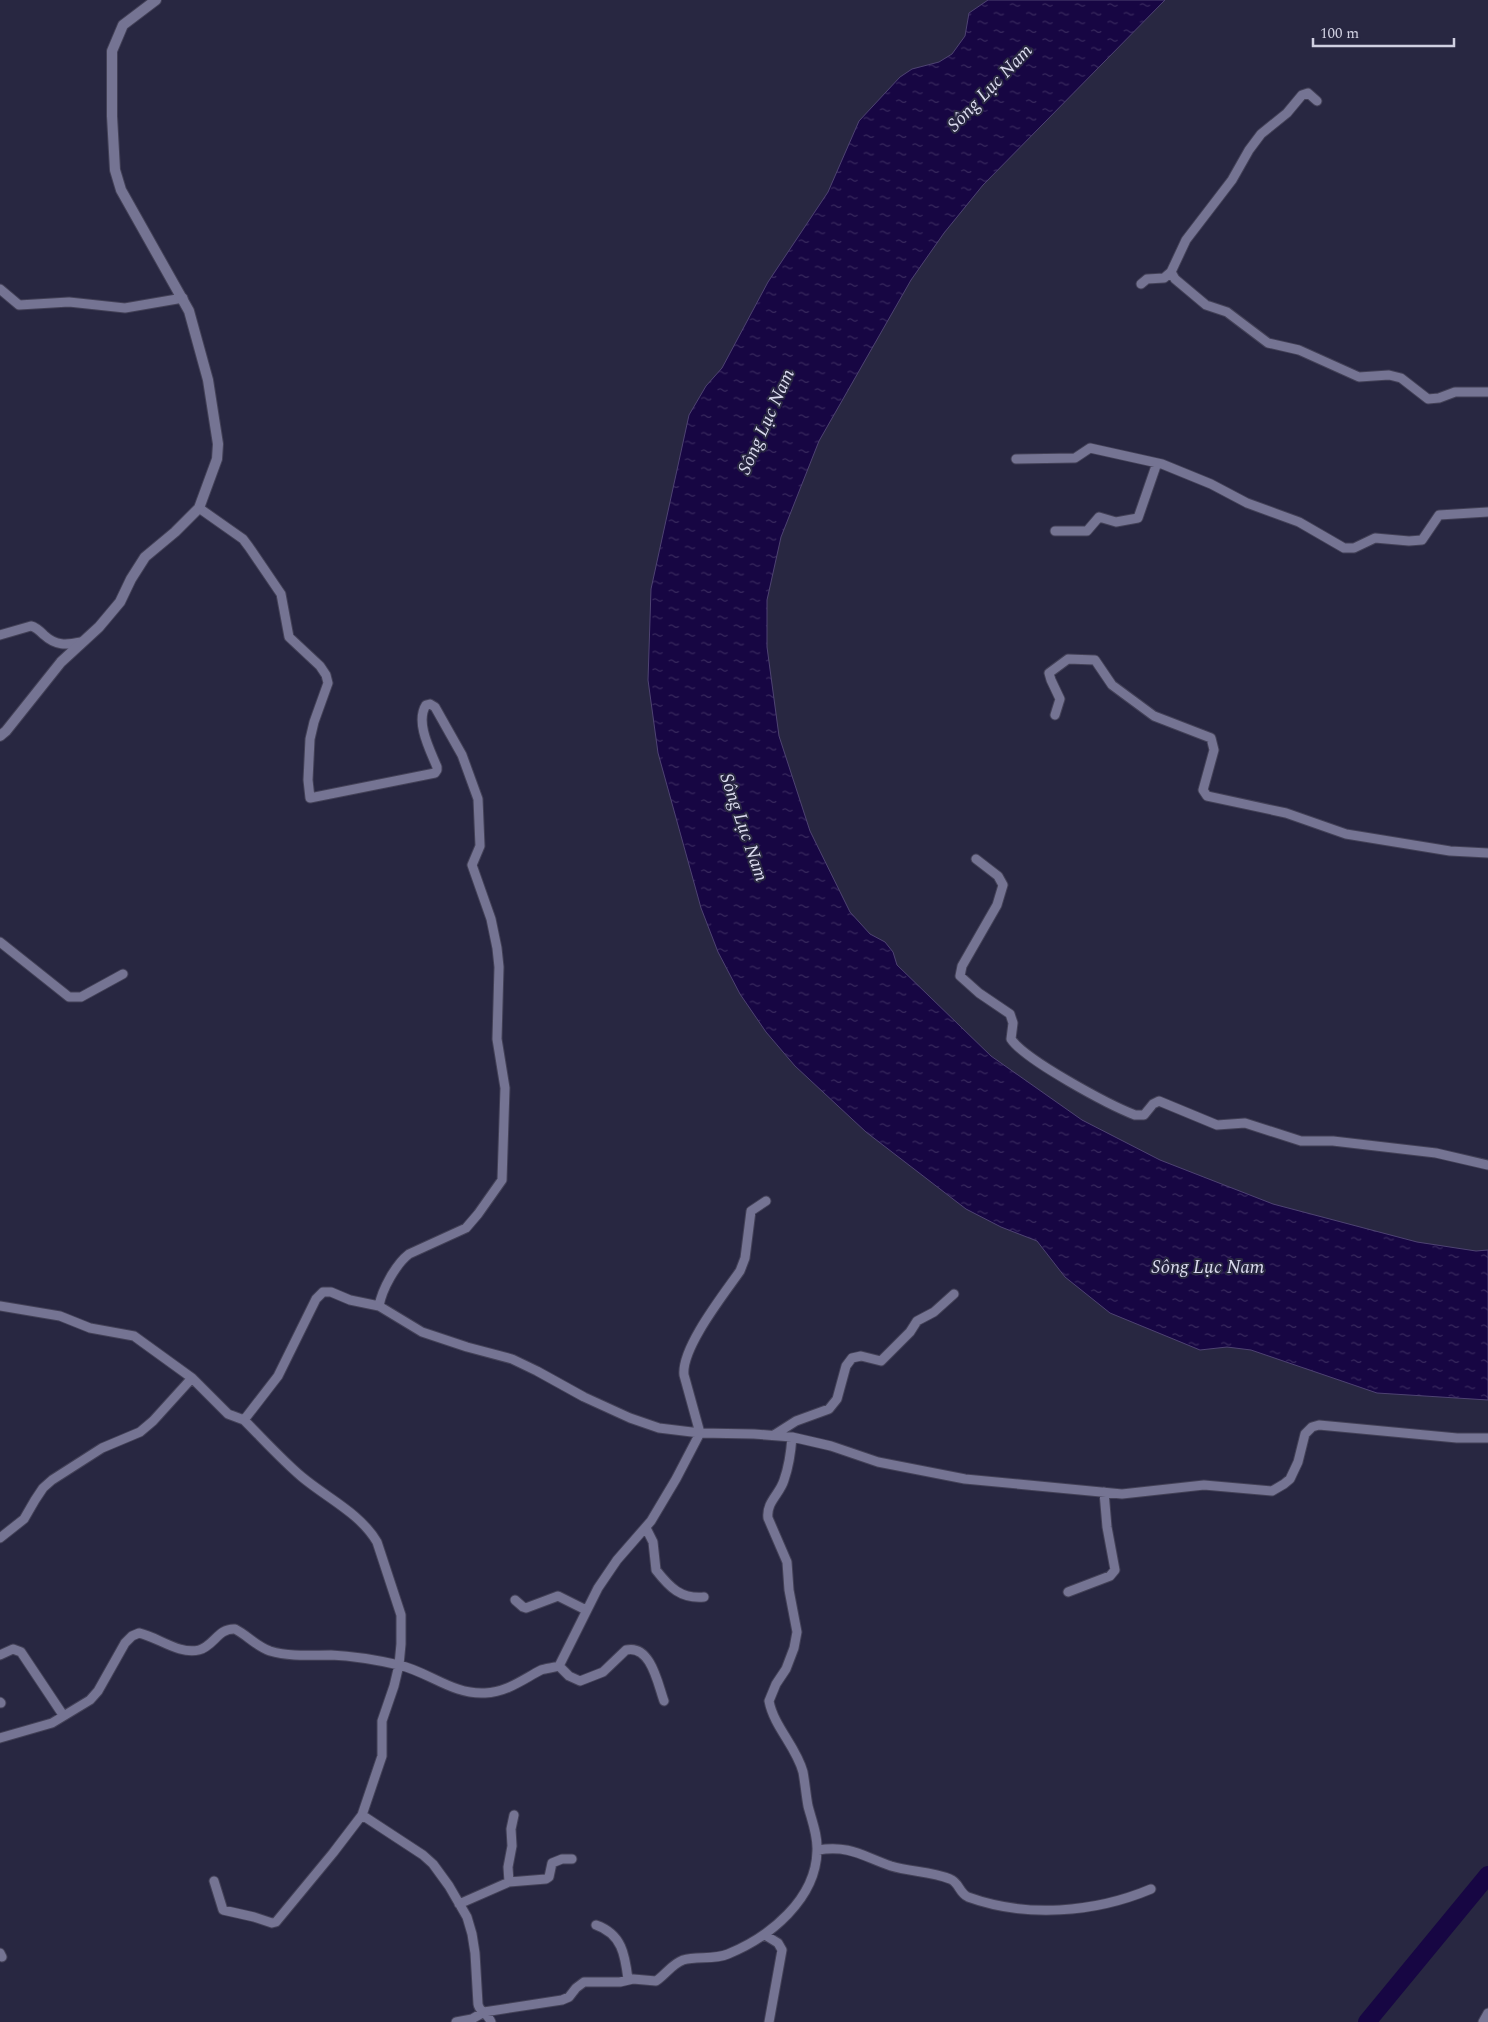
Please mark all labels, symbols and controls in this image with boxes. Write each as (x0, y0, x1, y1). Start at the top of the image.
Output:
scale bar (1313, 15, 1454, 47)
text: 100 m (1320, 22, 1359, 45)
water label: Sông Lục Nam (940, 37, 1040, 139)
water label: Sông Lục Nam (730, 364, 803, 479)
water label: Sông Lục Nam (711, 769, 776, 886)
water label: Sông Lục Nam (1151, 1253, 1265, 1282)

